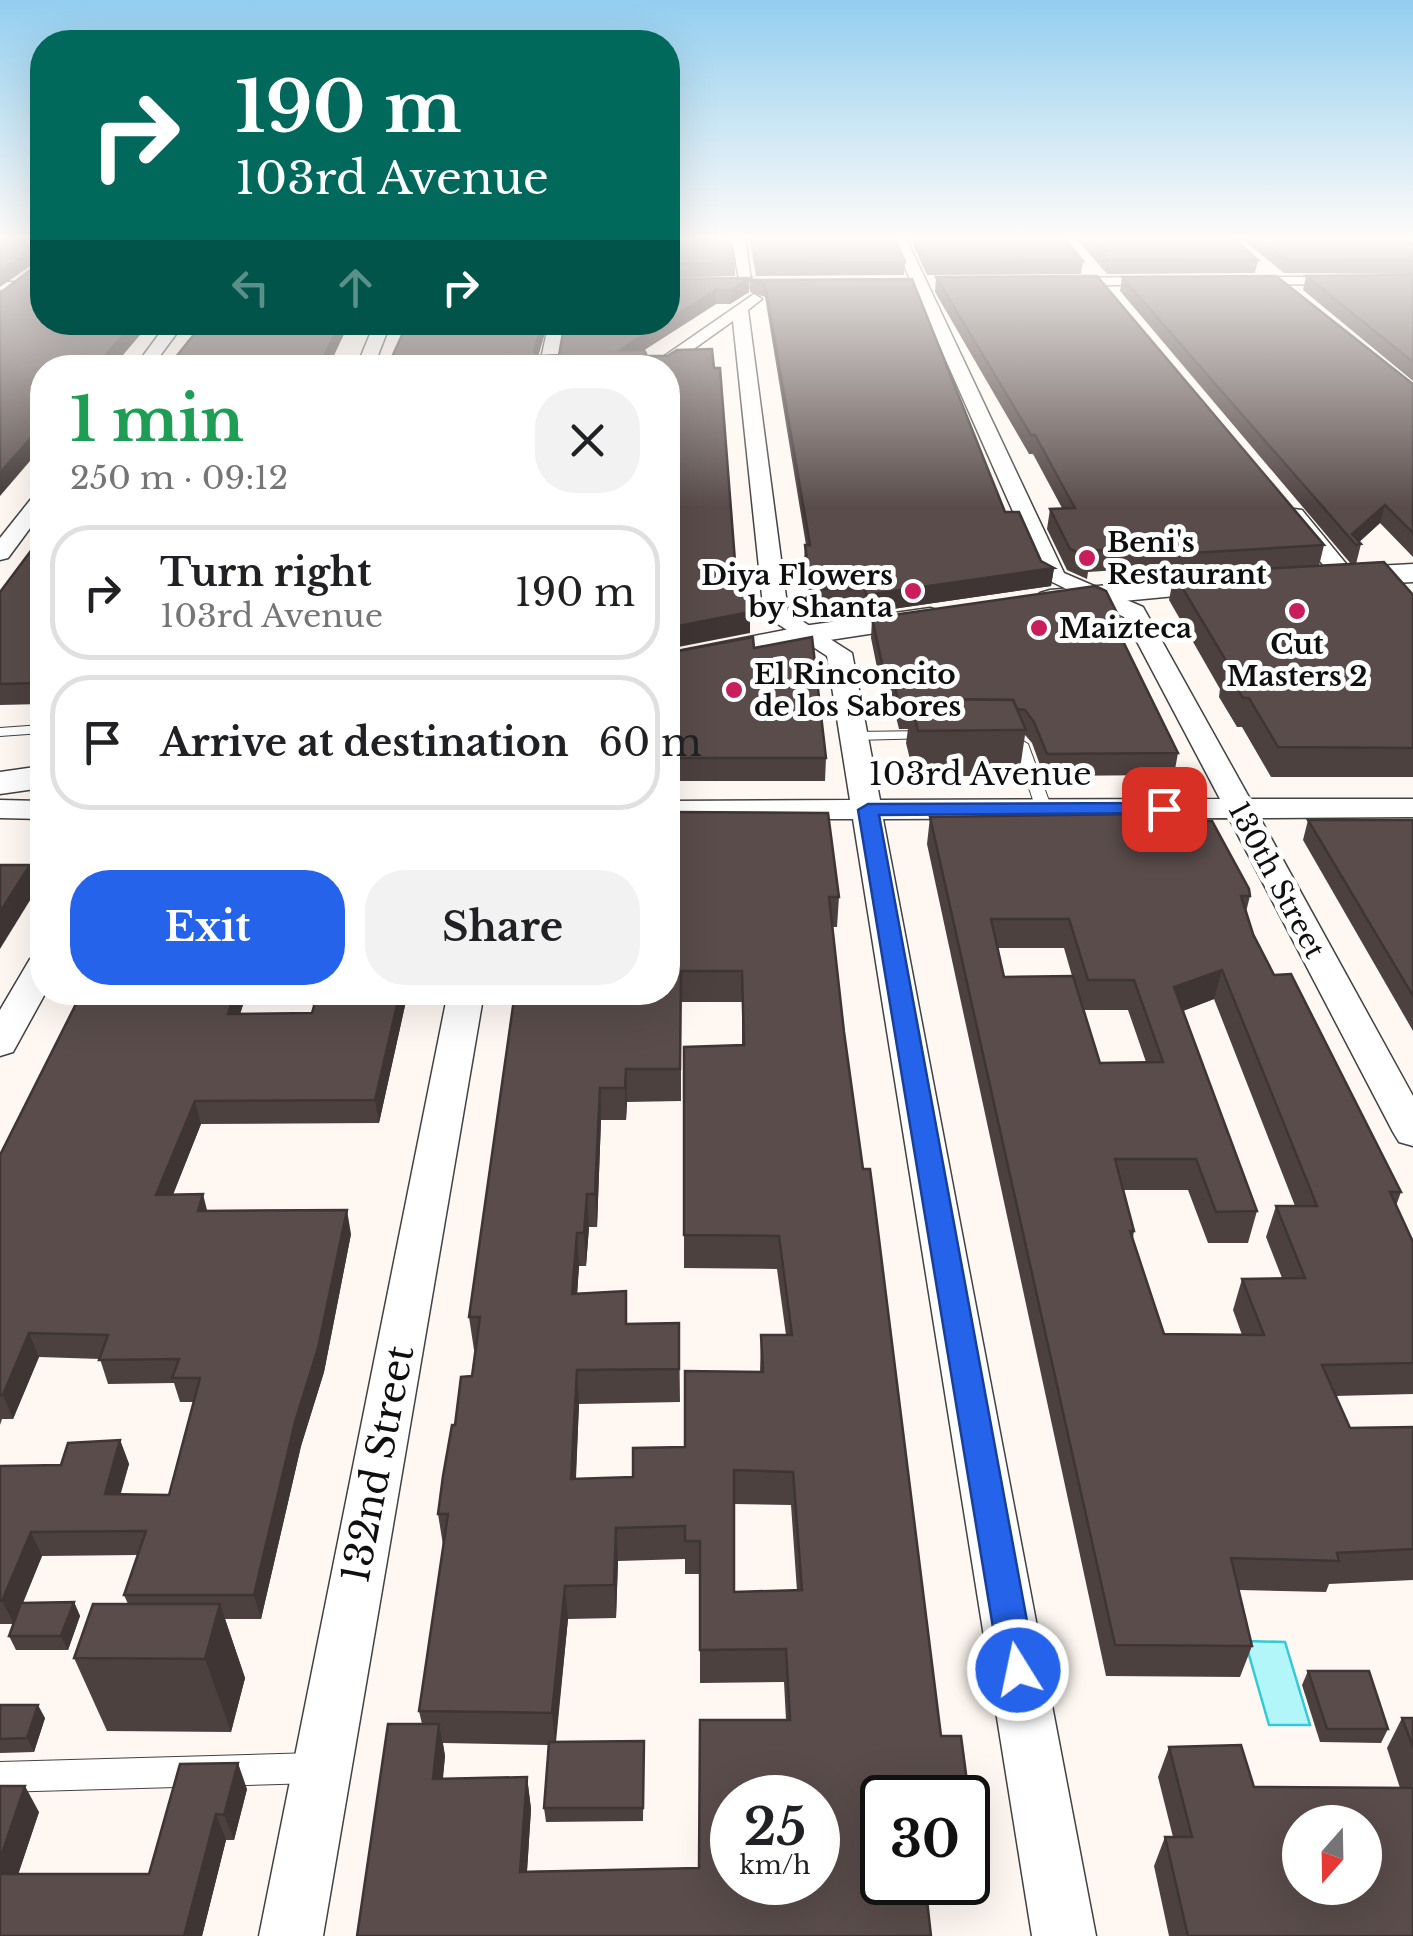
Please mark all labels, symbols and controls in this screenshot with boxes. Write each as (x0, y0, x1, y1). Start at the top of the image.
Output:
text: 190 m (235, 64, 462, 151)
icon: right (70, 70, 200, 200)
text: 103rd Avenue (235, 150, 549, 206)
icon: left (223, 260, 278, 315)
icon: ahead (328, 260, 383, 315)
icon: right (433, 260, 488, 315)
text: 1 min (70, 383, 244, 457)
button: close (535, 388, 640, 493)
text: 250 m · 09:12 (70, 458, 288, 498)
place label: Beni's Restaurant (1107, 525, 1267, 592)
marker: Beni's Restaurant (1076, 547, 1098, 569)
text: Turn right (160, 549, 371, 596)
place label: Diya Flowers by Shanta (701, 558, 893, 625)
icon: right (75, 565, 130, 620)
text: 190 m (515, 569, 635, 616)
marker: Diya Flowers by Shanta (902, 580, 924, 602)
text: 103rd Avenue (160, 596, 383, 636)
marker: Cut Masters 2 (1286, 600, 1308, 622)
place label: Maizteca (1059, 611, 1192, 646)
marker: Maizteca (1028, 617, 1050, 639)
place label: Cut Masters 2 (1227, 627, 1367, 694)
place label: El Rinconcito de los Sabores (754, 657, 961, 724)
marker: El Rinconcito de los Sabores (723, 679, 745, 701)
icon: arrive (75, 715, 130, 770)
text: Arrive at destination (160, 719, 569, 766)
text: 60 m (599, 719, 702, 766)
street label: 103rd Avenue (868, 754, 1092, 794)
pin (1122, 767, 1207, 852)
icon: arrive (1137, 782, 1192, 837)
street label: 130th Street (1221, 796, 1333, 965)
button: Exit (70, 870, 345, 985)
button: Share (365, 870, 640, 985)
street label: 132nd Street (331, 1341, 424, 1587)
position arrow (966, 1618, 1070, 1722)
speed limit sign: 30 (860, 1775, 990, 1905)
text: 25 (744, 1796, 806, 1859)
north arrow (1282, 1805, 1382, 1905)
map controls (1282, 1805, 1382, 1905)
text: km/h (740, 1850, 810, 1881)

